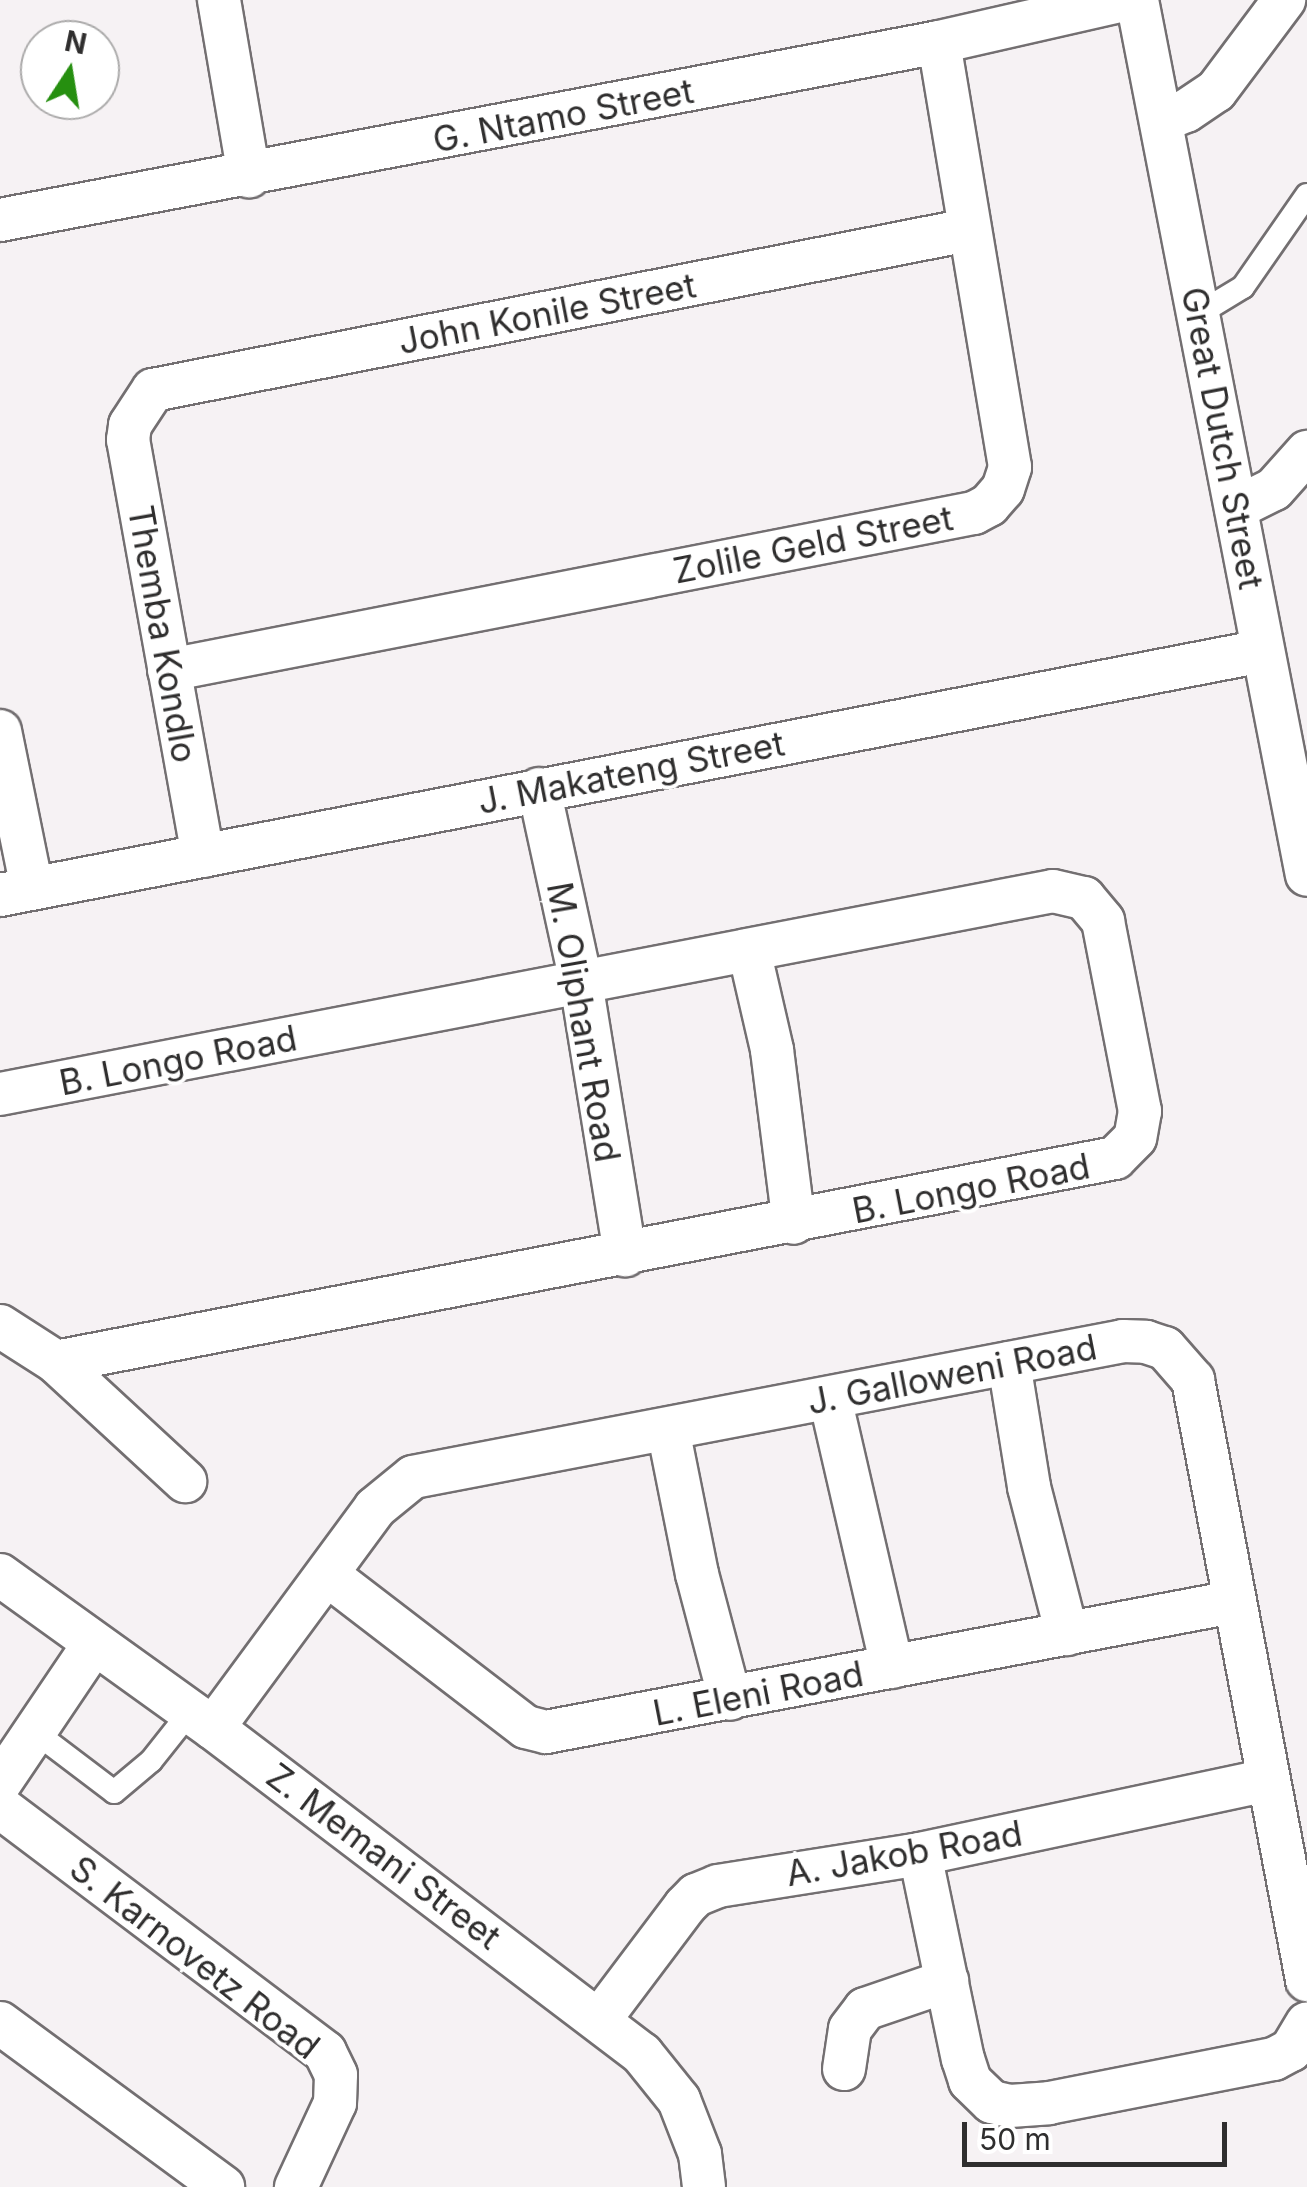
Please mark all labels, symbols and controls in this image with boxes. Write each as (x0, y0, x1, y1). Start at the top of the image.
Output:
north arrow (20, 20, 120, 120)
text: N (62, 24, 90, 61)
street label: G. Ntamo Street (429, 69, 697, 161)
street label: John Konile Street (395, 264, 699, 362)
street label: Great Dutch Street (1173, 283, 1273, 593)
street label: Zolile Geld Street (670, 496, 956, 592)
street label: Themba Kondlo (120, 502, 206, 766)
street label: J. Makateng Street (474, 722, 788, 822)
street label: M. Oliphant Road (539, 879, 629, 1165)
street label: B. Longo Road (56, 1016, 300, 1104)
street label: B. Longo Road (849, 1144, 1093, 1232)
street label: J. Galloweni Road (804, 1325, 1100, 1423)
street label: L. Eleni Road (649, 1652, 867, 1734)
street label: Z. Memani Street (259, 1754, 509, 1958)
street label: A. Jakob Road (783, 1812, 1025, 1894)
street label: S. Karnovetz Road (62, 1847, 328, 2067)
scale bar (967, 2102, 1232, 2164)
text: 50 m (979, 2121, 1051, 2157)

